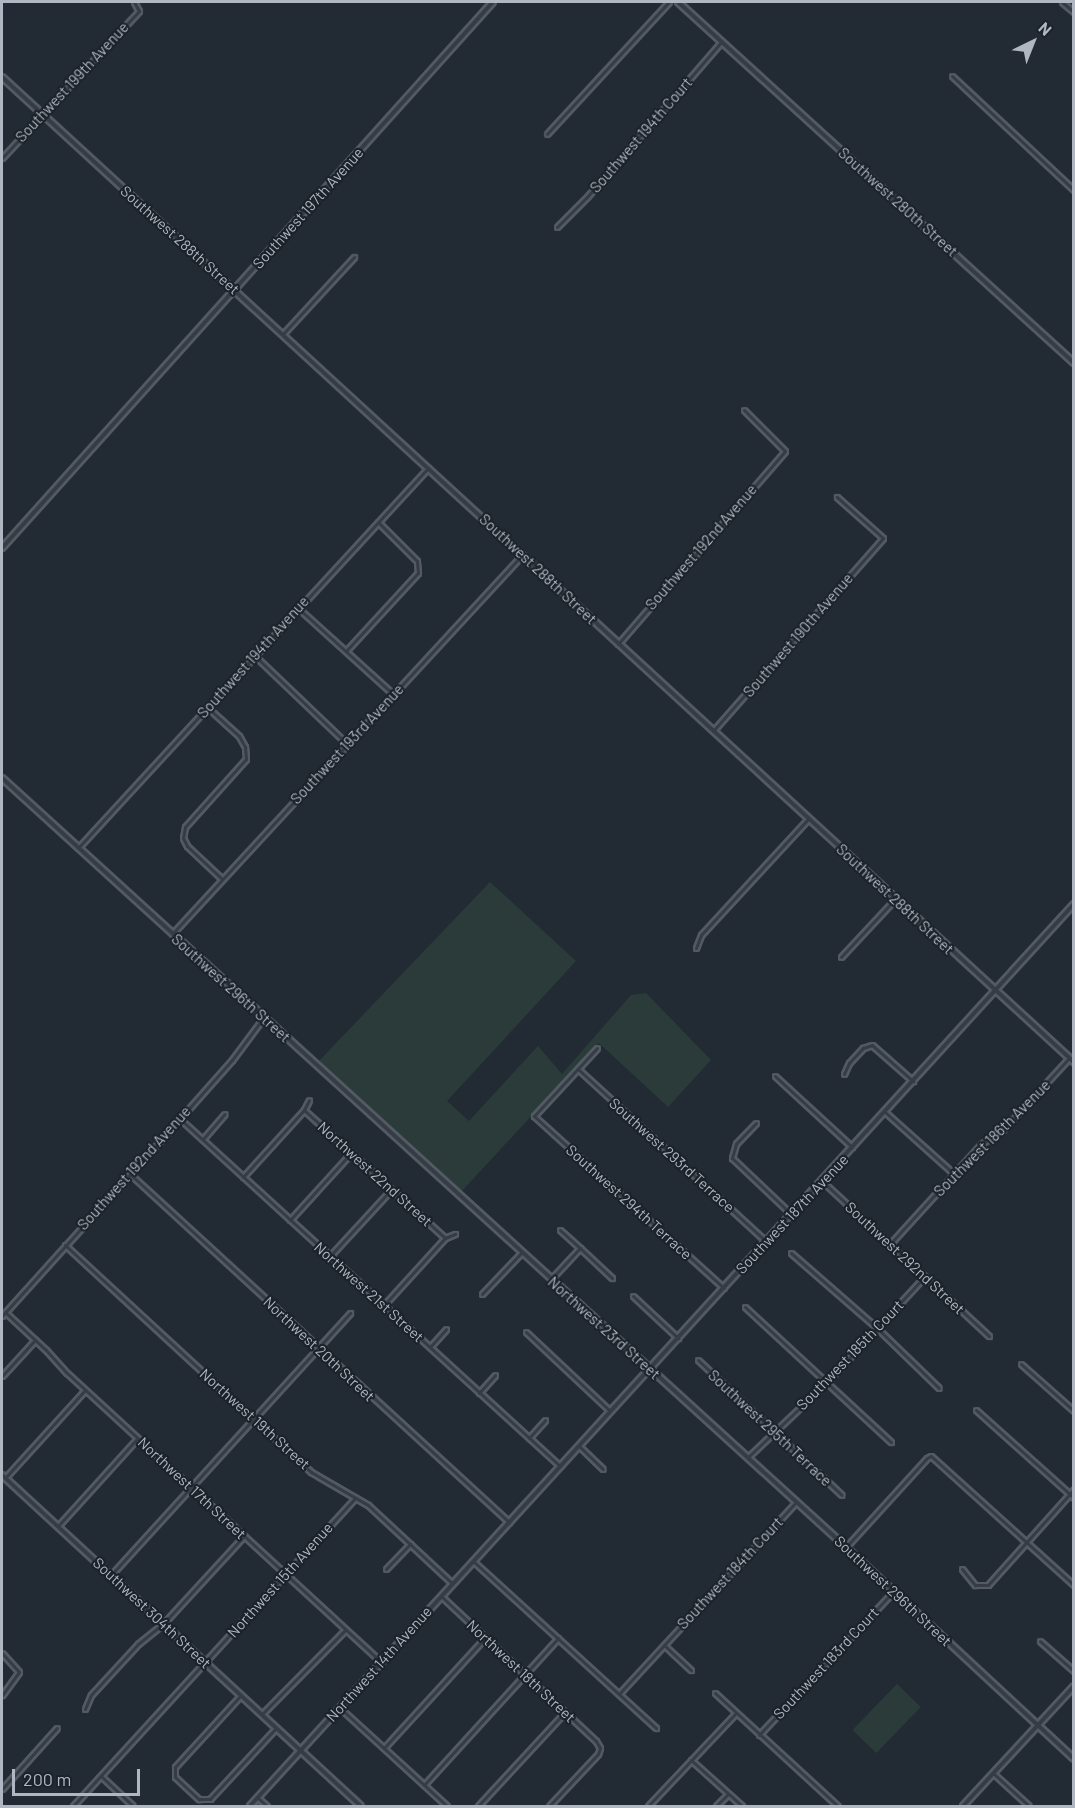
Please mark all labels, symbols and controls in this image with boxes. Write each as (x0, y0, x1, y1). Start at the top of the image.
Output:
north arrow (1003, 12, 1063, 72)
street label: Southwest 199th Avenue (12, 18, 132, 146)
text: N (1035, 18, 1056, 39)
street label: Southwest 194th Court (586, 74, 696, 196)
street label: Southwest 197th Avenue (249, 144, 367, 272)
street label: Southwest 280th Street (835, 144, 961, 260)
street label: Southwest 288th Street (117, 182, 243, 298)
street label: Southwest 192nd Avenue (642, 481, 760, 613)
street label: Southwest 288th Street (476, 510, 600, 628)
street label: Southwest 190th Avenue (739, 569, 857, 701)
street label: Southwest 194th Avenue (193, 592, 313, 722)
street label: Southwest 193rd Avenue (287, 680, 407, 808)
street label: Southwest 288th Street (833, 840, 957, 958)
street label: Southwest 296th Street (168, 930, 294, 1046)
street label: Southwest 186th Avenue (930, 1076, 1054, 1200)
street label: Southwest 293rd Terrace (606, 1094, 738, 1216)
street label: Southwest 192nd Avenue (74, 1102, 194, 1234)
street label: Northwest 22nd Street (314, 1118, 436, 1230)
street label: Southwest 294th Terrace (562, 1141, 696, 1263)
street label: Southwest 187th Avenue (732, 1151, 852, 1277)
street label: Southwest 292nd Street (842, 1198, 968, 1318)
street label: Northwest 21st Street (311, 1238, 427, 1346)
street label: Northwest 23rd Street (544, 1273, 664, 1383)
street label: Northwest 20th Street (260, 1293, 378, 1405)
street label: Southwest 185th Court (793, 1296, 907, 1414)
street label: Northwest 19th Street (196, 1365, 314, 1473)
street label: Southwest 295th Terrace (704, 1366, 836, 1490)
street label: Northwest 17th Street (134, 1433, 250, 1543)
street label: Southwest 184th Court (673, 1513, 787, 1633)
street label: Northwest 15th Avenue (224, 1519, 336, 1641)
street label: Southwest 296th Street (831, 1532, 955, 1650)
street label: Southwest 304th Street (89, 1554, 215, 1672)
street label: Northwest 14th Avenue (322, 1603, 436, 1725)
street label: Southwest 183rd Court (770, 1603, 882, 1723)
street label: Northwest 18th Street (463, 1616, 579, 1726)
scale bar (15, 1757, 142, 1795)
text: 200 m (23, 1768, 71, 1790)

